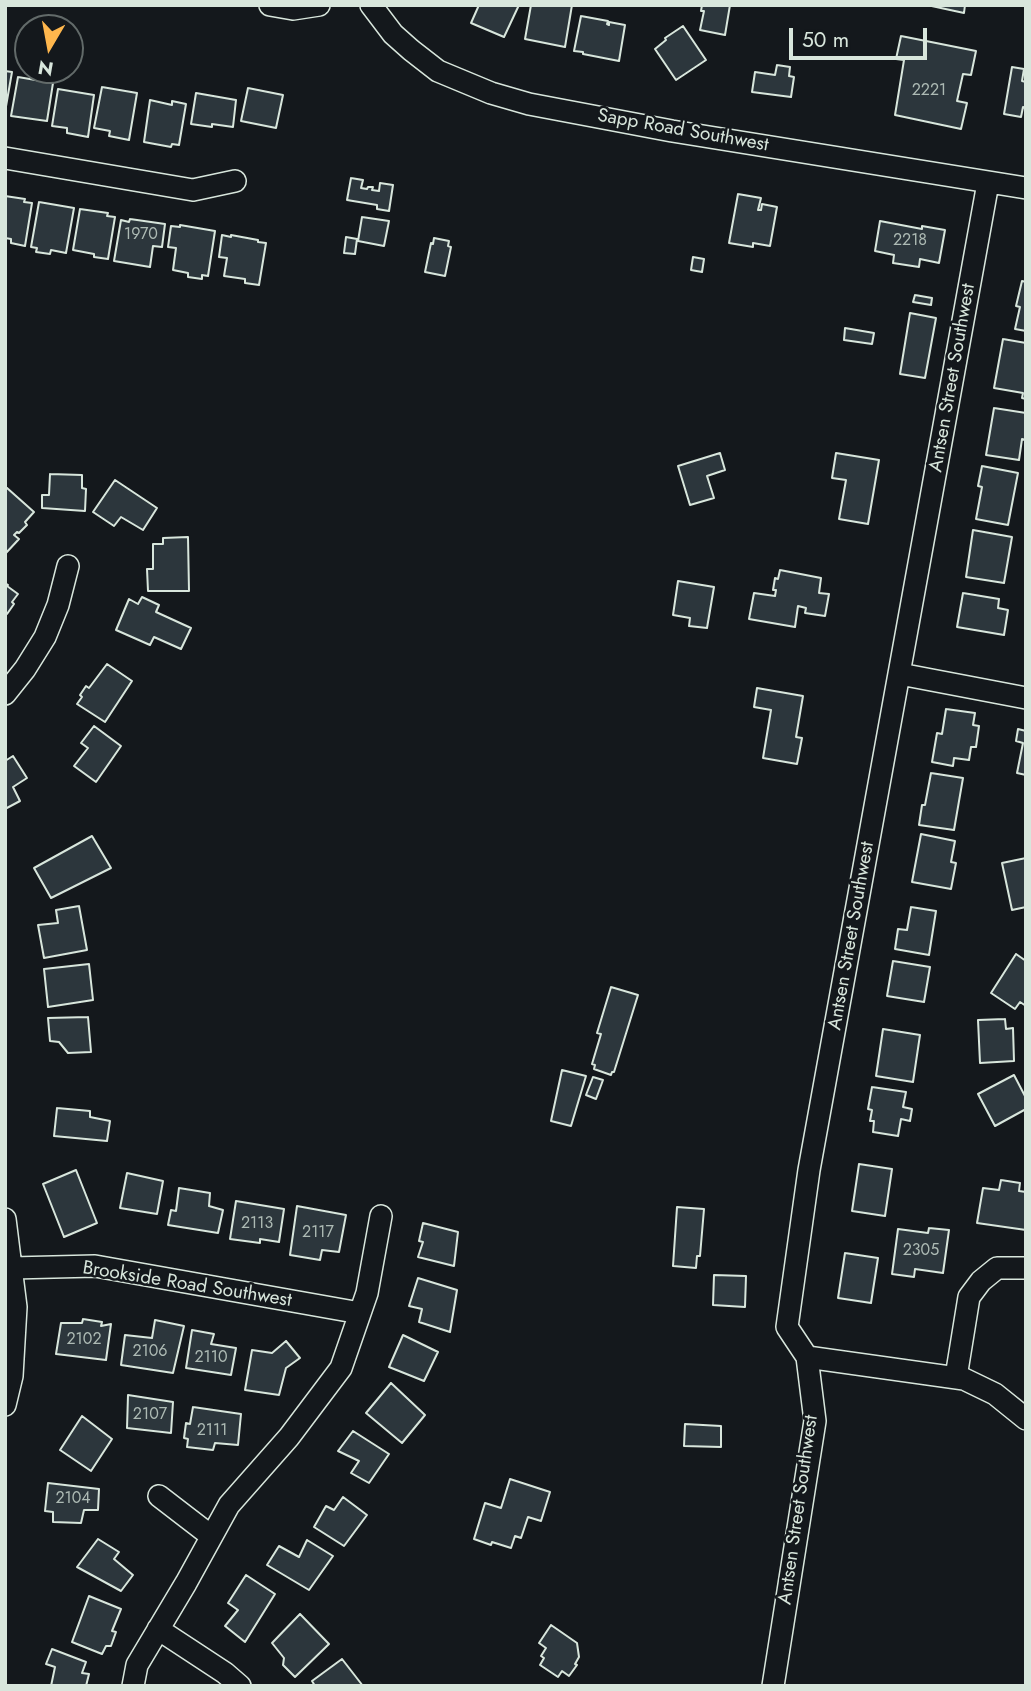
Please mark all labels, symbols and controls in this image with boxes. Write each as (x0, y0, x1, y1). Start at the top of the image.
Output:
north arrow (14, 14, 84, 84)
scale bar (793, 14, 931, 58)
text: 50 m (802, 25, 849, 55)
text: N (36, 54, 55, 83)
house number: 2221 (912, 81, 946, 101)
street label: Sapp Road Southwest (596, 105, 770, 157)
house number: 1970 (124, 225, 158, 245)
house number: 2218 (893, 231, 927, 251)
street label: Antsen Street Southwest (925, 282, 981, 474)
street label: Antsen Street Southwest (824, 840, 880, 1032)
house number: 2113 (241, 1214, 273, 1234)
house number: 2117 (302, 1223, 334, 1243)
house number: 2305 (903, 1241, 939, 1261)
street label: Brookside Road Southwest (81, 1257, 293, 1313)
house number: 2102 (66, 1330, 102, 1350)
house number: 2106 (132, 1342, 168, 1362)
house number: 2110 (194, 1348, 228, 1368)
house number: 2107 (133, 1405, 167, 1425)
street label: Antsen Street Southwest (774, 1414, 824, 1606)
house number: 2111 (197, 1421, 227, 1441)
house number: 2104 (55, 1489, 91, 1509)

